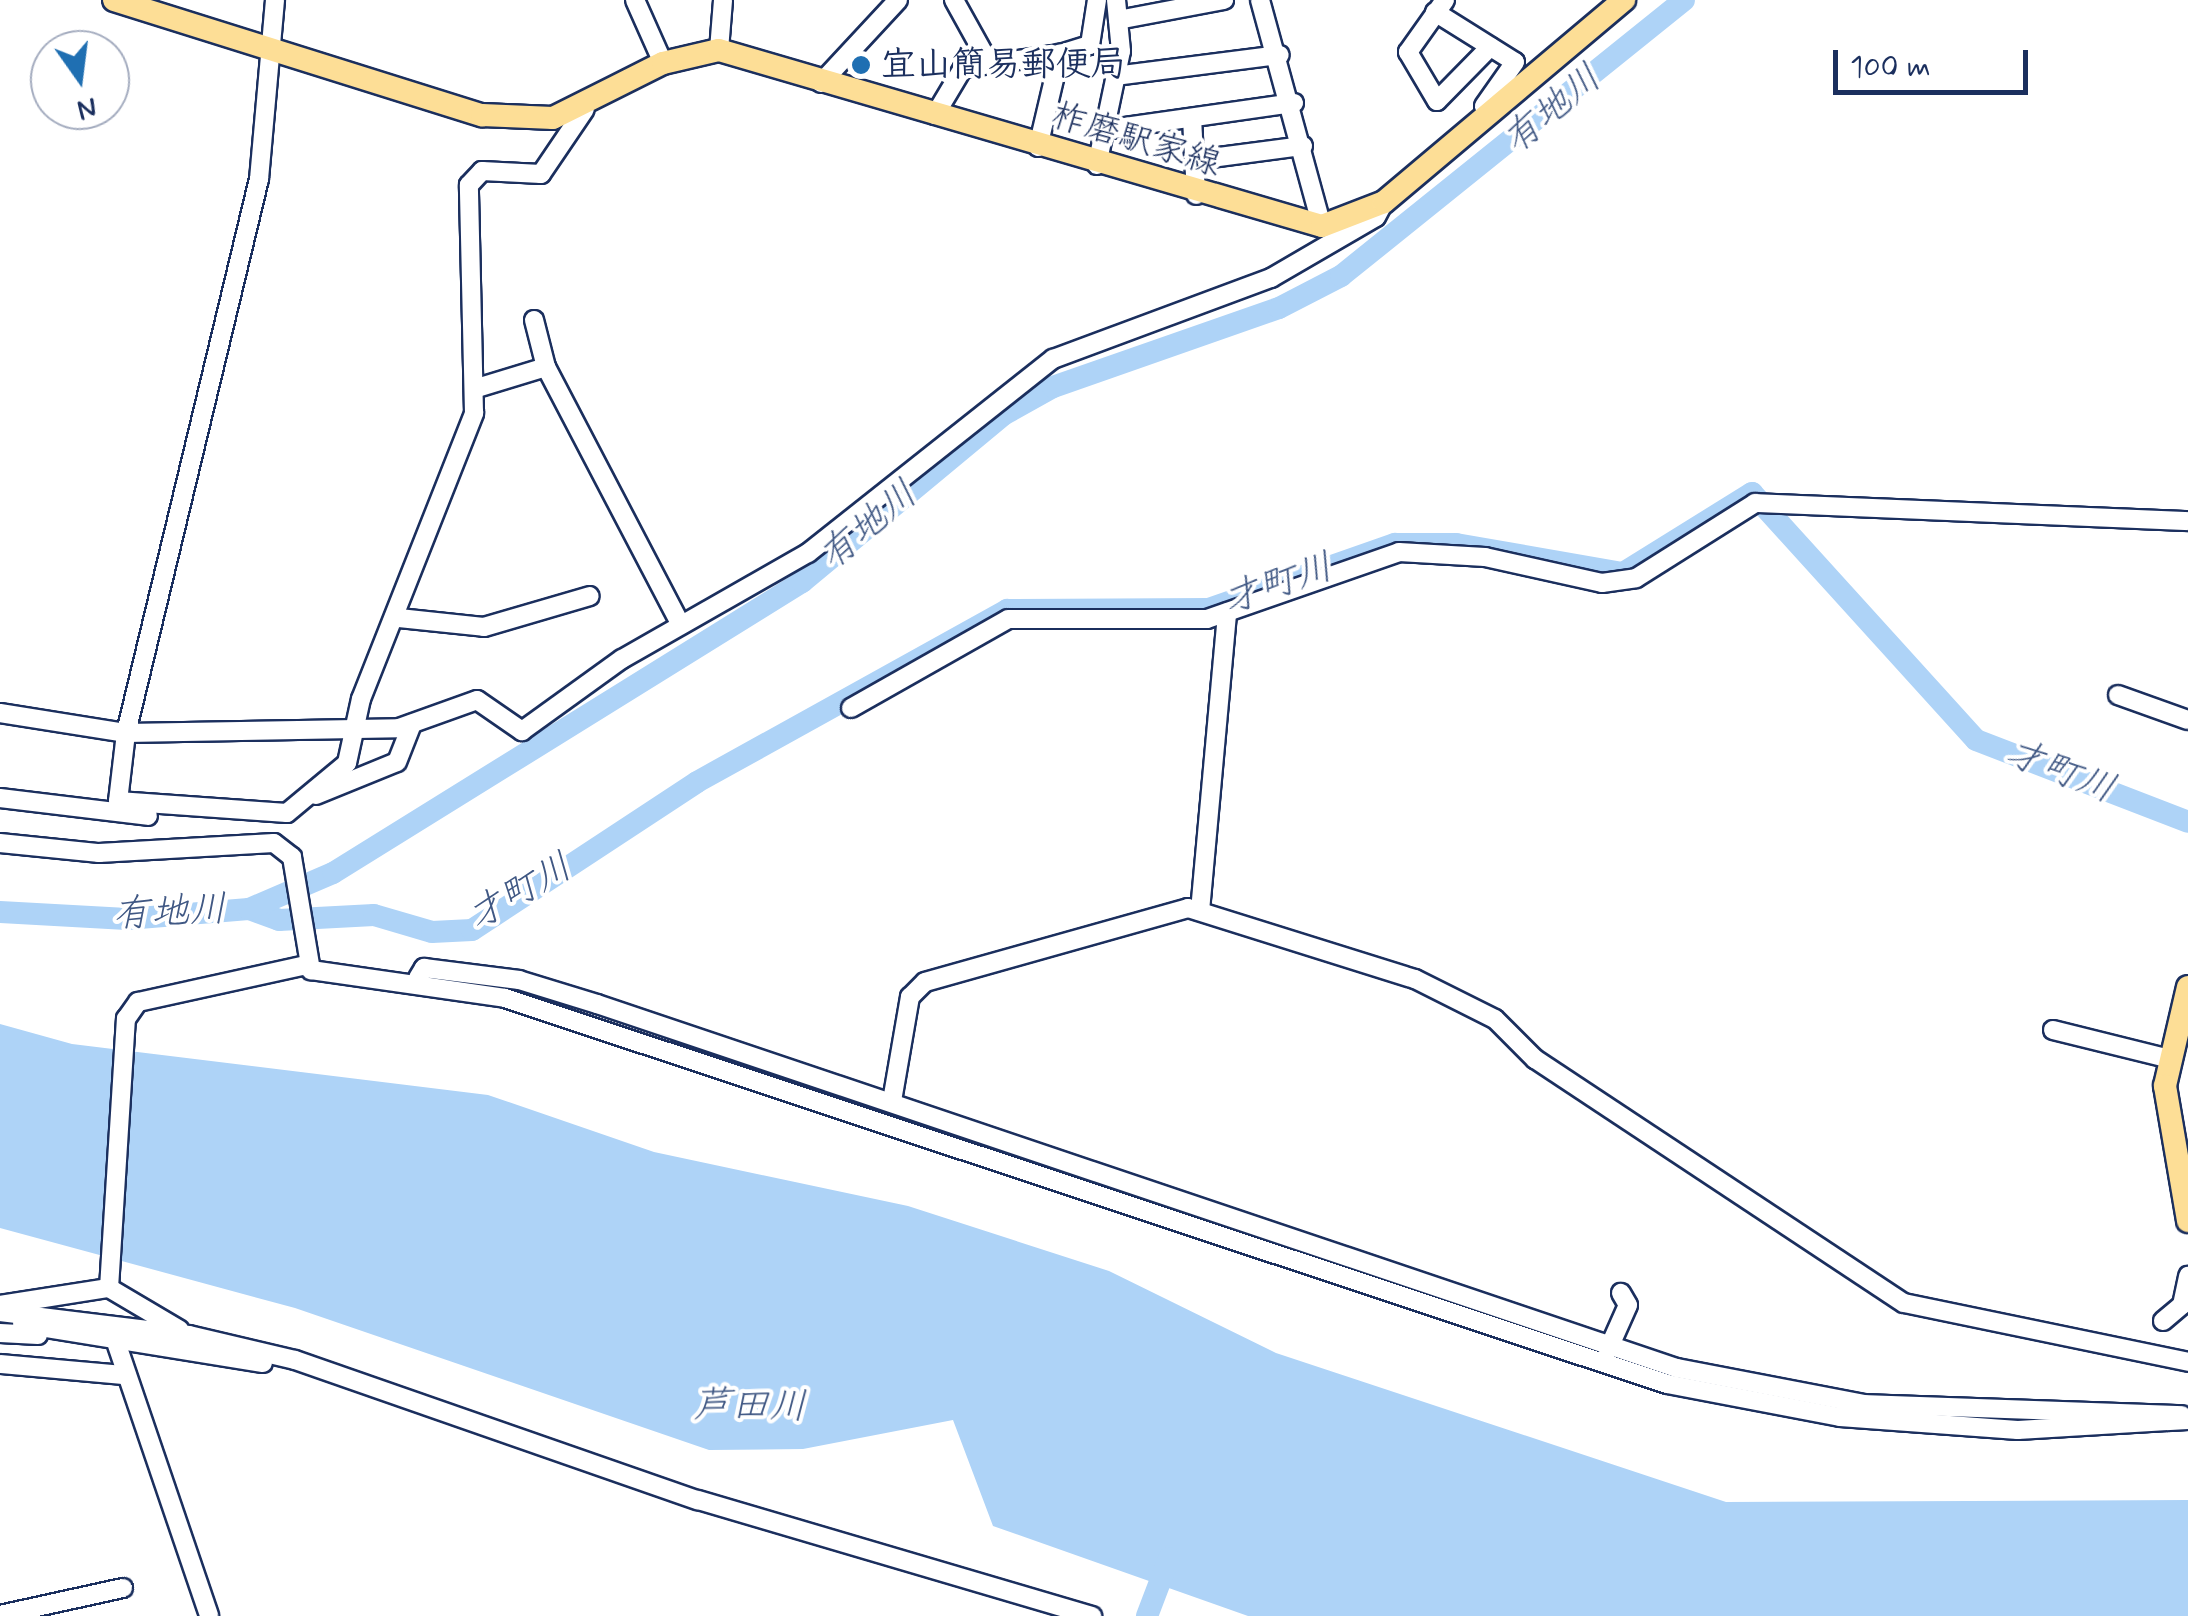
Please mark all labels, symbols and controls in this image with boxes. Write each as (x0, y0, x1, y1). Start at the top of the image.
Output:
north arrow (30, 30, 130, 130)
scale bar (1838, 30, 2033, 92)
place label: 宜山簡易郵便局 (881, 44, 1126, 86)
text: 100 m (1850, 48, 1931, 87)
marker: 宜山簡易郵便局 (850, 54, 872, 76)
water label: 有地川 (1495, 56, 1611, 164)
text: N (73, 87, 100, 128)
street label: 柞磨駅家線 (1046, 94, 1226, 186)
water label: 有地川 (811, 472, 927, 580)
water label: 才町川 (1217, 545, 1339, 625)
water label: 才町川 (1999, 730, 2121, 814)
water label: 才町川 (459, 845, 581, 941)
water label: 有地川 (112, 887, 228, 939)
water label: 芦田川 (693, 1383, 807, 1431)

